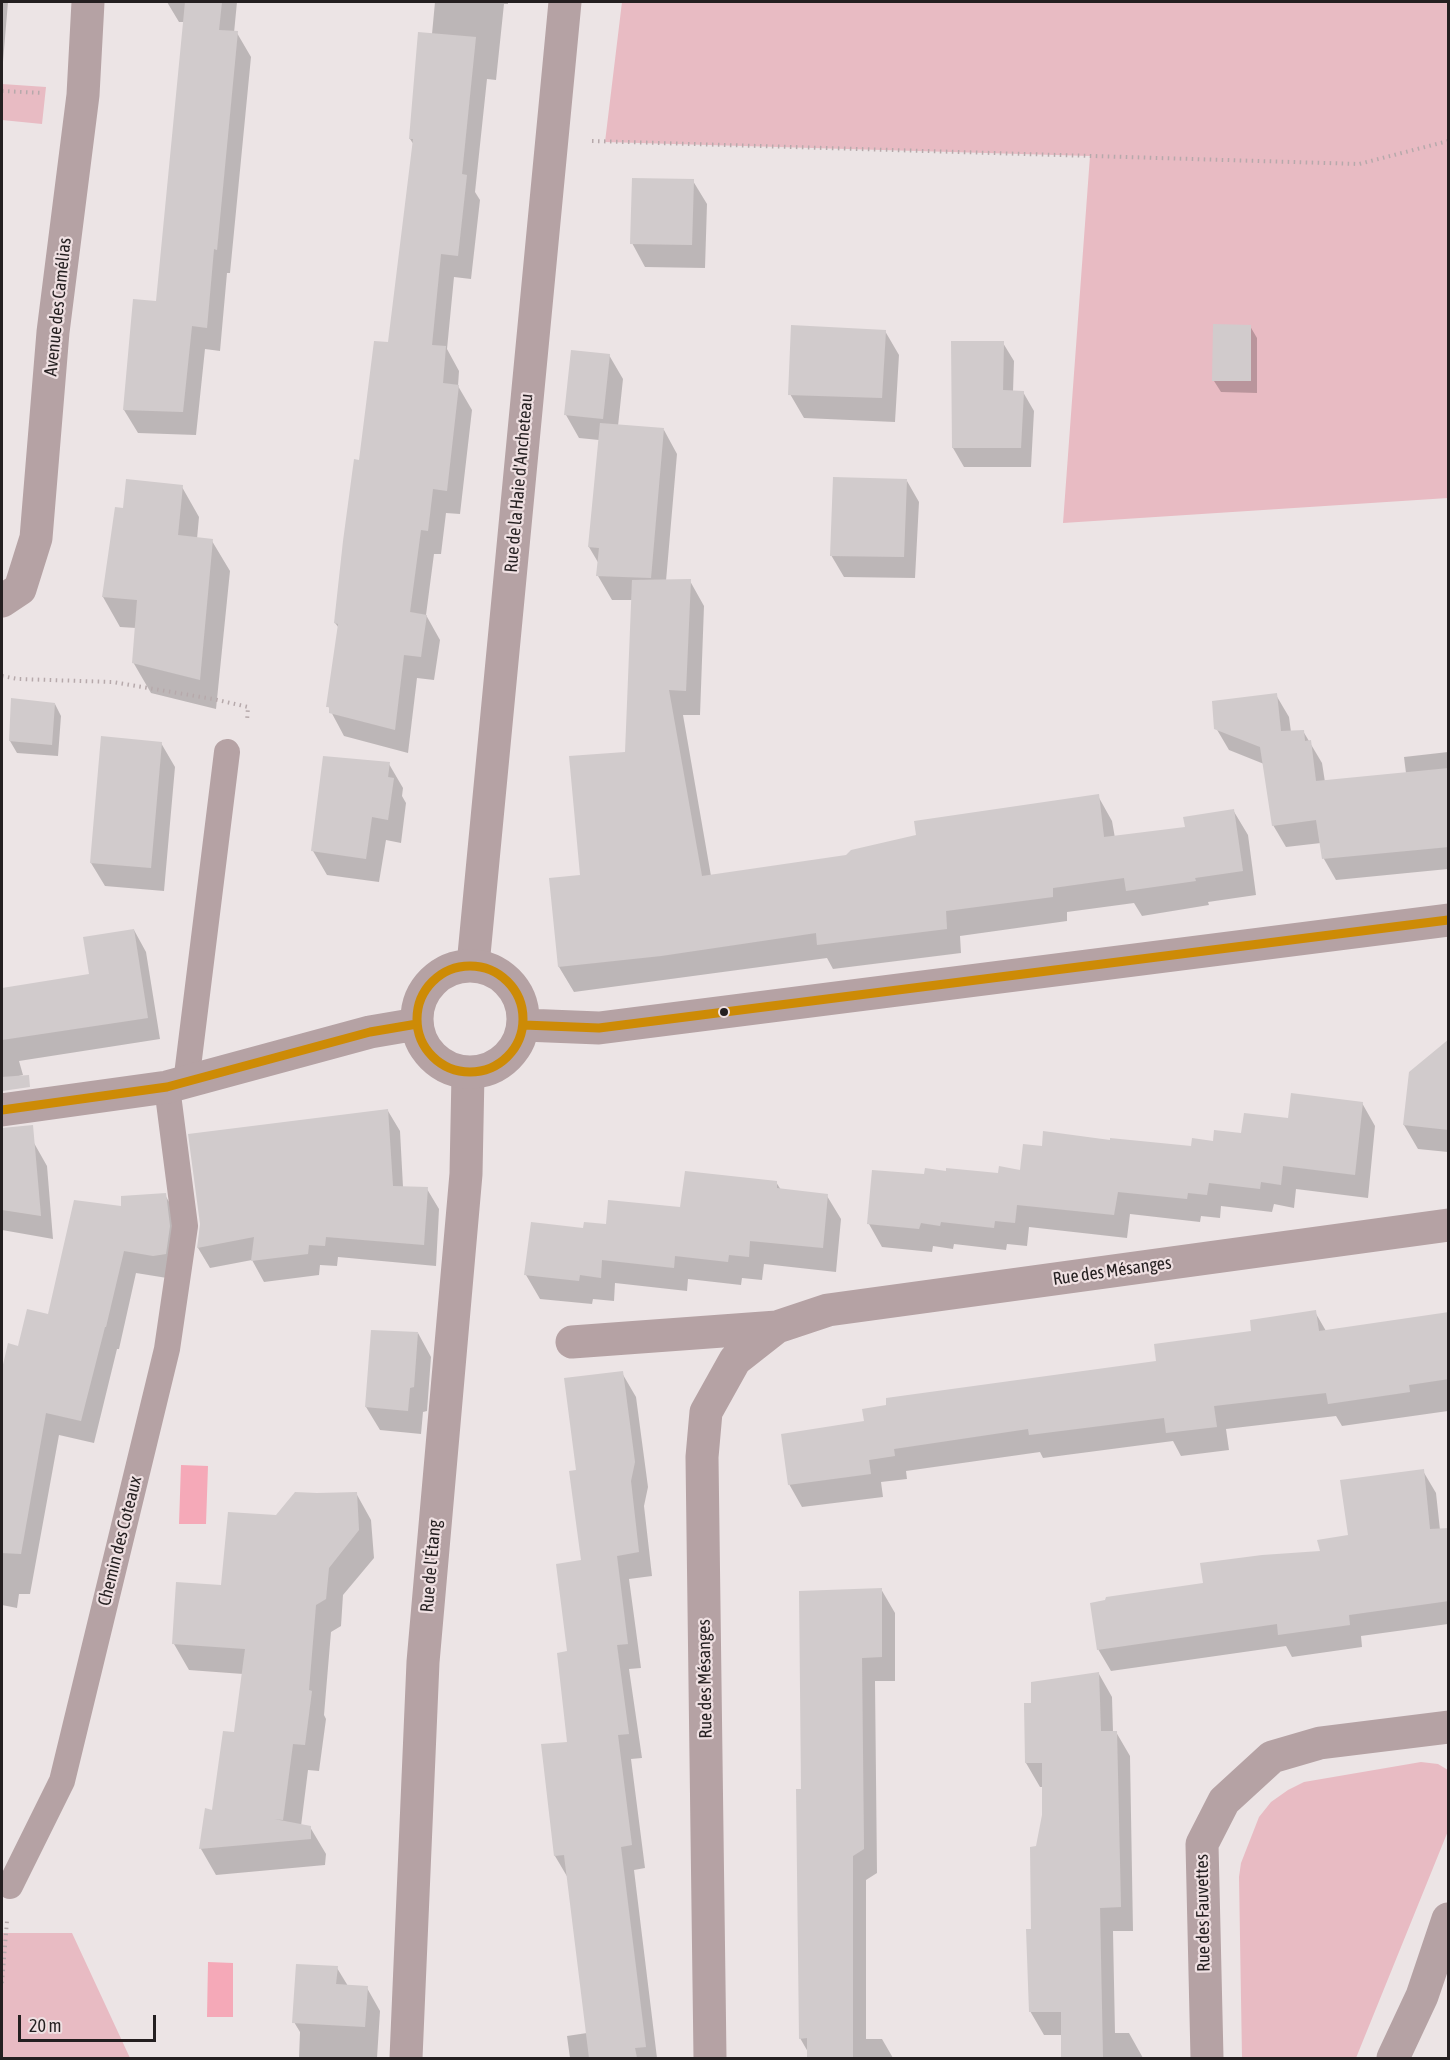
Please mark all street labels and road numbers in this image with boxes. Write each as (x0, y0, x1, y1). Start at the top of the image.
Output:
street label: Avenue des Camélias (40, 237, 76, 377)
street label: Rue de la Haie d'Ancheteau (500, 393, 538, 573)
street label: Rue des Mésanges (1051, 1252, 1173, 1290)
street label: Chemin des Coteaux (93, 1474, 147, 1608)
street label: Rue de l'Étang (416, 1519, 446, 1613)
street label: Rue des Mésanges (693, 1619, 717, 1739)
street label: Rue des Fauvettes (1191, 1854, 1215, 1972)

